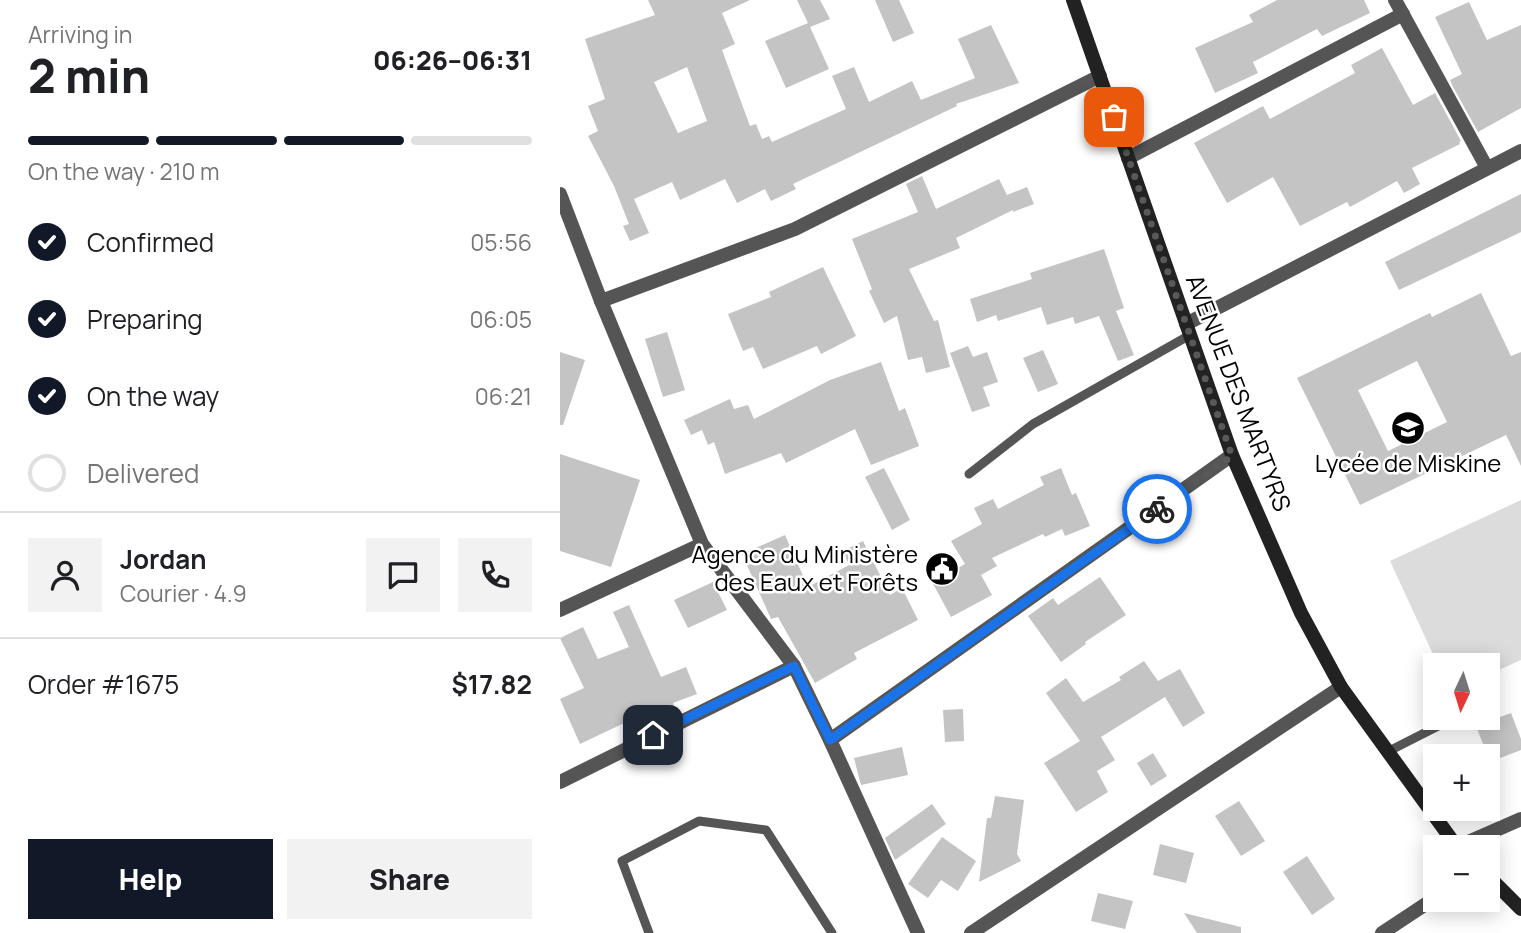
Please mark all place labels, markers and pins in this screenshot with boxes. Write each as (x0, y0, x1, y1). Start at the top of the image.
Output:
pin (1084, 87, 1144, 147)
school or university icon: Lycée de Miskine (1389, 409, 1427, 447)
place label: Lycée de Miskine (1315, 446, 1501, 479)
place label: Agence du Ministère des Eaux et Forêts (691, 537, 918, 598)
public building icon: Agence du Ministère des Eaux et Forêts (923, 550, 961, 588)
pin (623, 705, 683, 765)

